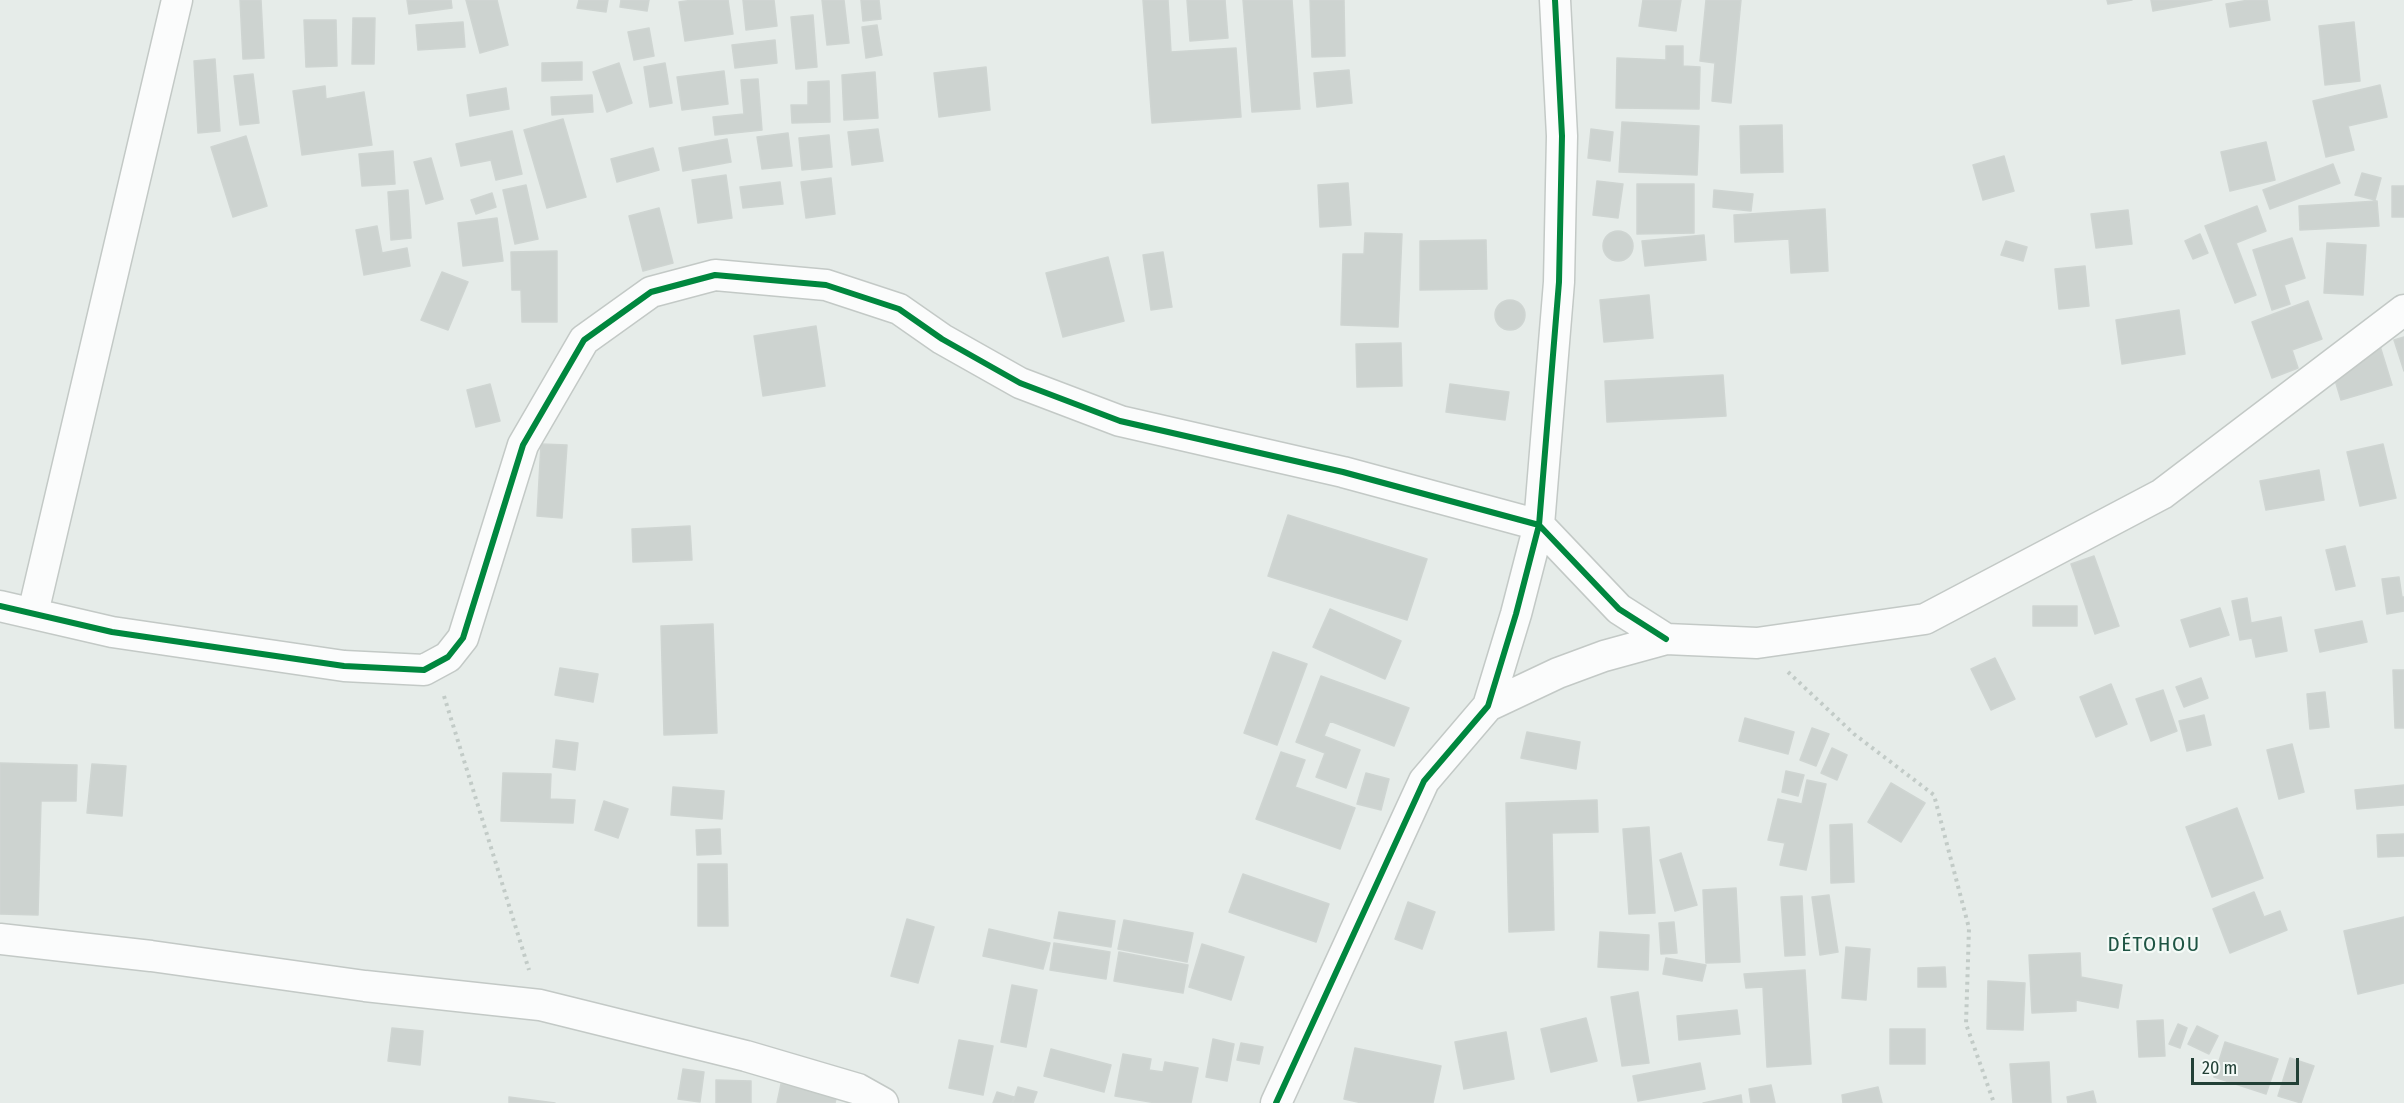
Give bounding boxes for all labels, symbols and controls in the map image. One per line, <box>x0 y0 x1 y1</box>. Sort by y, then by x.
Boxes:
district label: DÉTOHOU <box>2108 932 2200 958</box>
scale bar <box>2194 1046 2302 1084</box>
text: 20 m <box>2202 1057 2237 1079</box>

